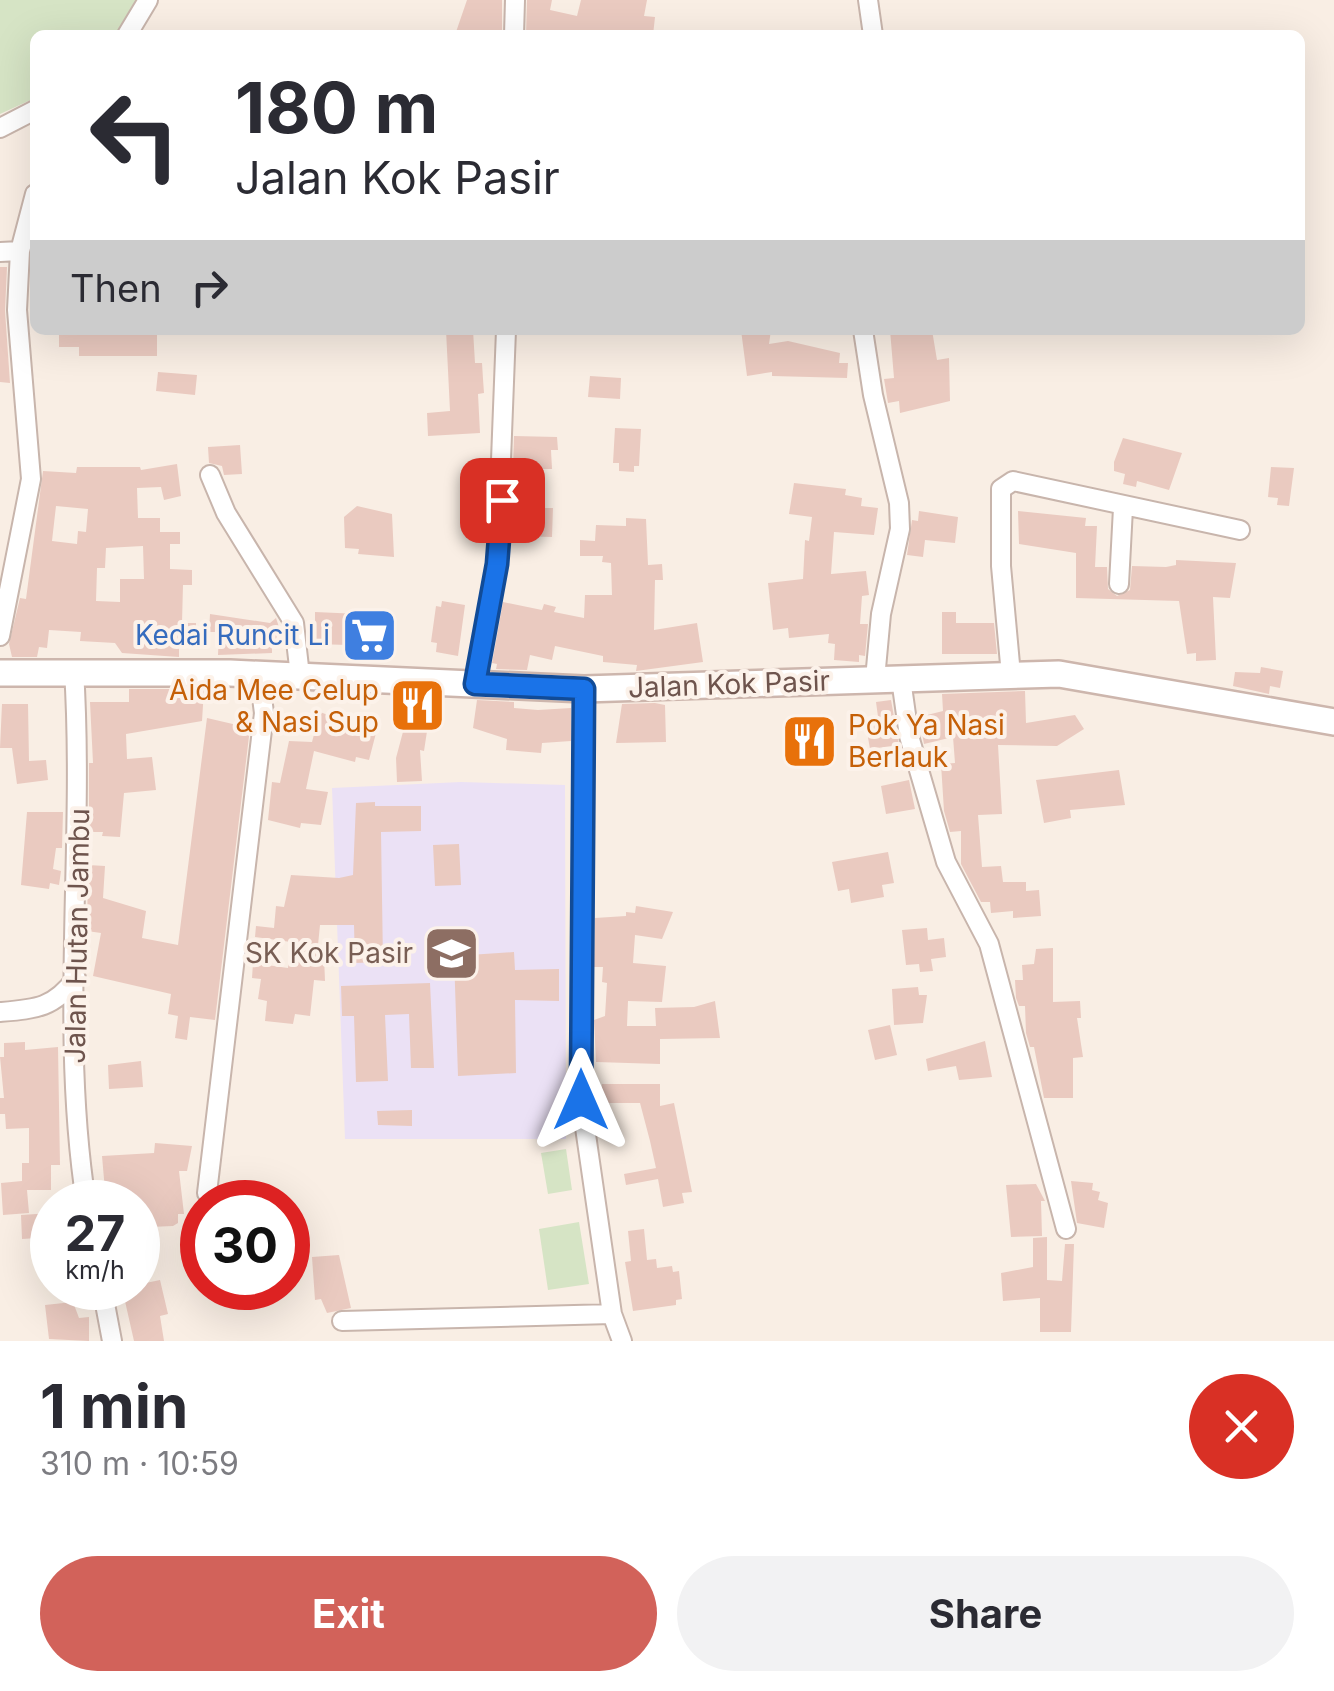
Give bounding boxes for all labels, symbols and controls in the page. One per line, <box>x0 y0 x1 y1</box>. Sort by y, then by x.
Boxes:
text: 180 m <box>235 65 438 150</box>
icon: left <box>70 70 200 200</box>
text: Jalan Kok Pasir <box>235 150 560 205</box>
icon: right <box>182 260 237 315</box>
text: Then <box>70 265 162 311</box>
pin <box>460 458 545 543</box>
icon: arrive <box>475 473 530 528</box>
supermarket icon: Kedai Runcit Li <box>339 605 399 665</box>
place label: Kedai Runcit Li <box>135 618 330 652</box>
street label: Jalan Kok Pasir <box>627 663 831 705</box>
place label: Aida Mee Celup & Nasi Sup <box>169 673 379 739</box>
restaurant icon: Aida Mee Celup & Nasi Sup <box>388 676 448 736</box>
place label: Pok Ya Nasi Berlauk <box>848 708 1005 774</box>
restaurant icon: Pok Ya Nasi Berlauk <box>779 711 839 771</box>
street label: Jalan Hutan Jambu <box>58 808 96 1064</box>
school or university icon: SK Kok Pasir <box>422 923 482 983</box>
place label: SK Kok Pasir <box>245 936 413 970</box>
position arrow <box>529 1048 633 1152</box>
speed limit sign: 30 <box>180 1180 310 1310</box>
text: 27 <box>65 1203 125 1263</box>
text: km/h <box>65 1255 125 1285</box>
text: 1 min <box>40 1370 188 1442</box>
button: close <box>1189 1374 1294 1479</box>
text: 310 m · 10:59 <box>40 1444 239 1483</box>
button: Exit <box>40 1556 657 1671</box>
button: Share <box>677 1556 1294 1671</box>

